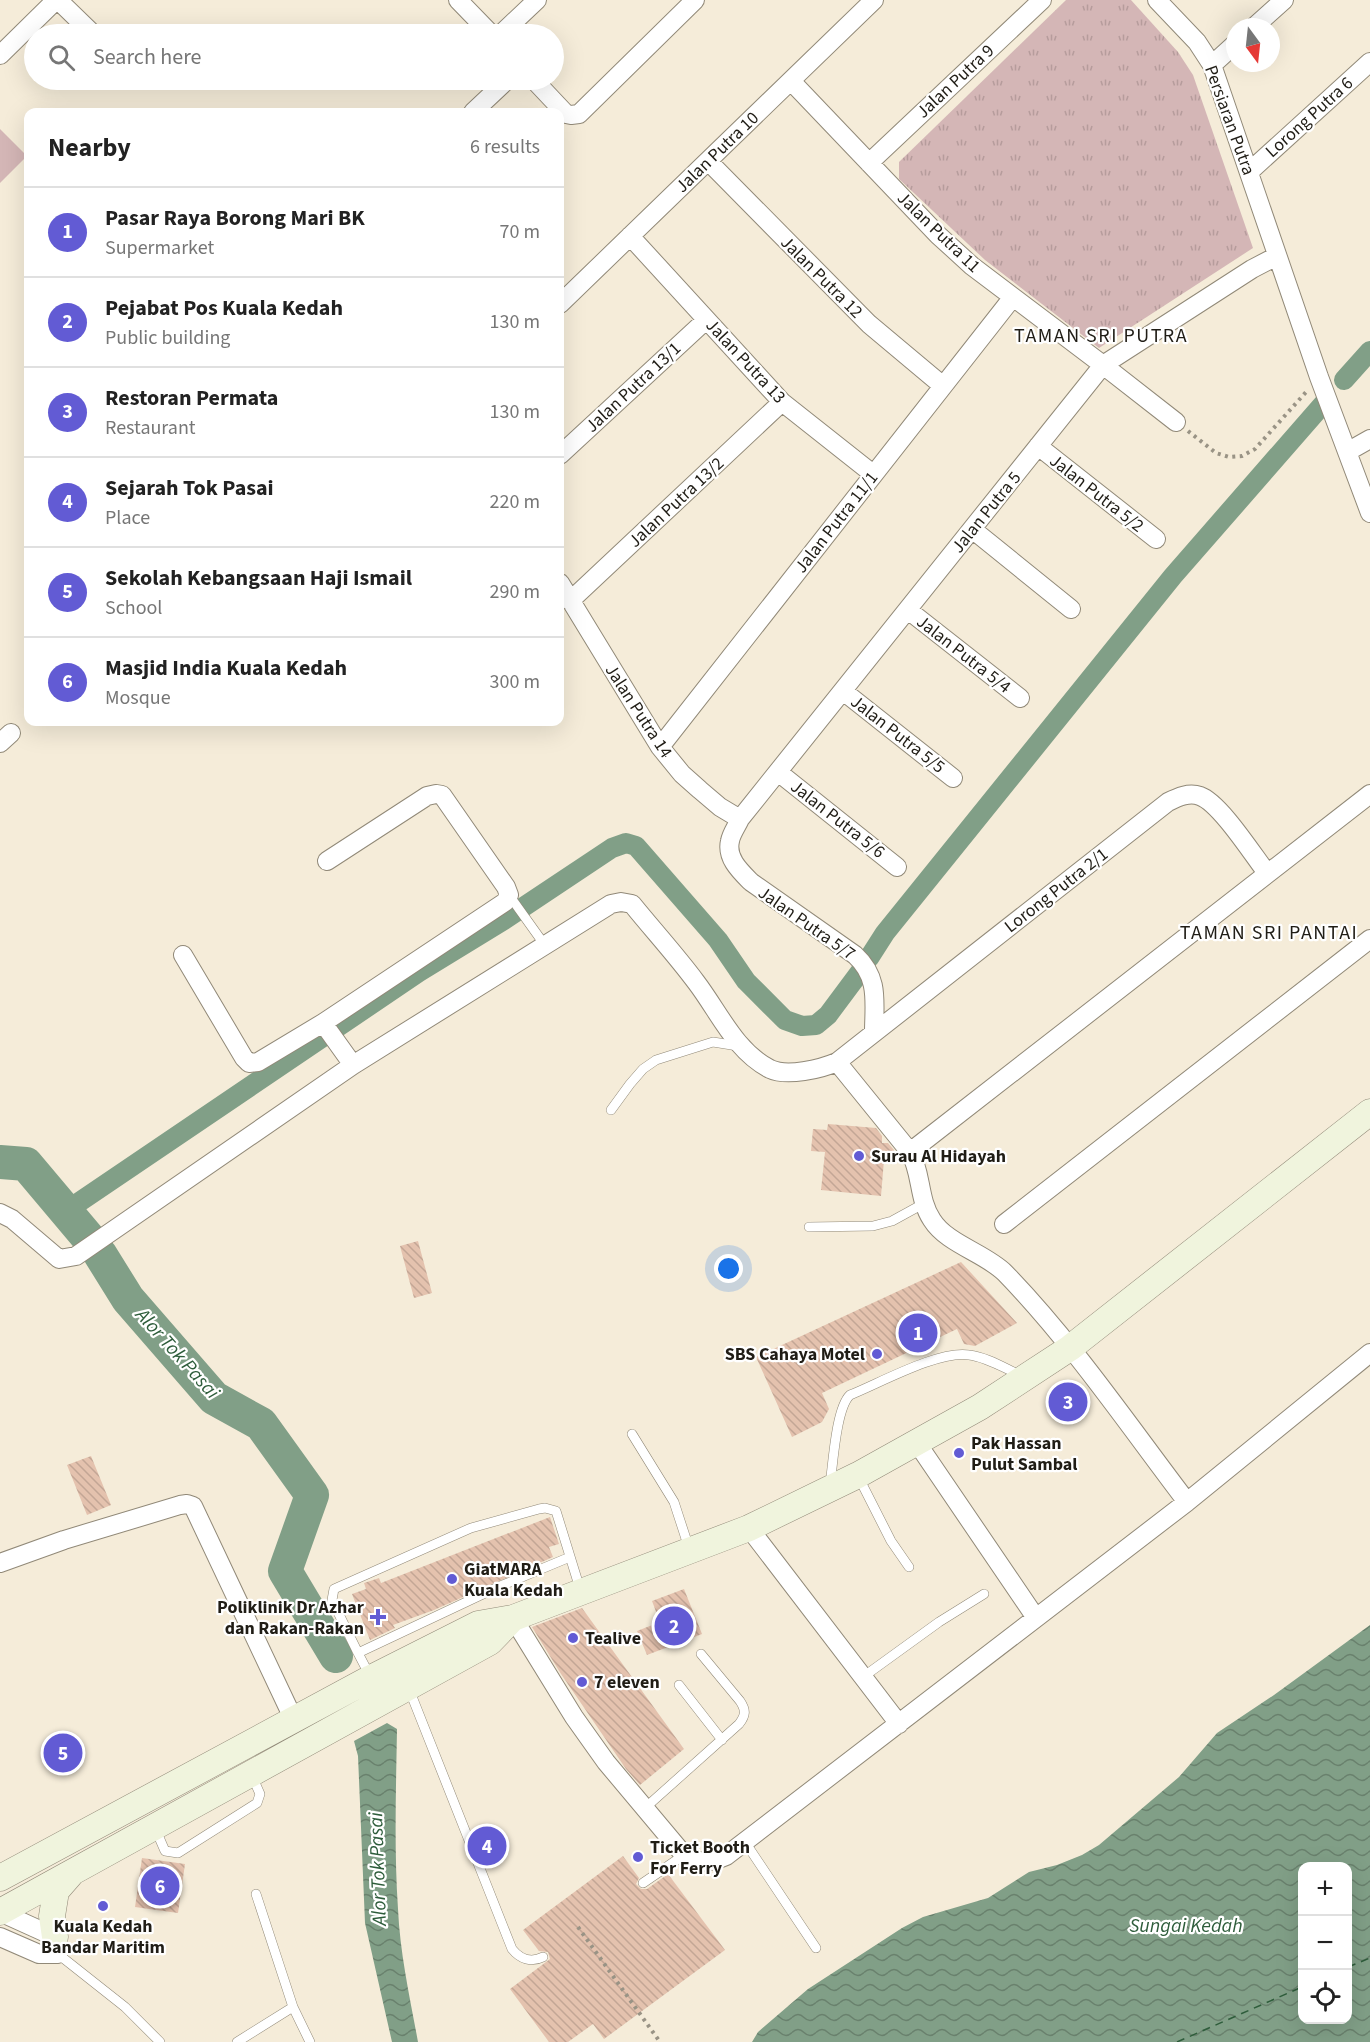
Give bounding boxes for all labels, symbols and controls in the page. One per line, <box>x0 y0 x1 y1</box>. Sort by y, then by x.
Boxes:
north arrow <box>1226 18 1280 72</box>
search box <box>24 24 564 90</box>
street label: Jalan Putra 9 <box>911 39 1000 124</box>
icon: search <box>45 41 78 74</box>
text: Search here <box>93 41 201 73</box>
street label: Persiaran Putra <box>1198 62 1261 179</box>
street label: Lorong Putra 6 <box>1260 71 1359 164</box>
street label: Jalan Putra 10 <box>670 106 765 199</box>
text: Nearby <box>48 129 131 166</box>
text: 6 results <box>470 133 540 161</box>
street label: Jalan Putra 11 <box>891 186 986 279</box>
text: Pasar Raya Borong Mari BK <box>105 202 365 234</box>
text: 1 <box>62 218 73 246</box>
text: 70 m <box>500 218 540 246</box>
street label: Jalan Putra 12 <box>775 231 868 324</box>
text: Supermarket <box>105 234 214 262</box>
text: Pejabat Pos Kuala Kedah <box>105 292 343 324</box>
text: 2 <box>62 308 73 336</box>
text: 130 m <box>490 308 540 336</box>
street label: Jalan Putra 13 <box>700 314 791 409</box>
district label: TAMAN SRI PUTRA <box>1014 322 1188 350</box>
text: Public building <box>105 324 230 352</box>
street label: Jalan Putra 13/1 <box>580 336 687 438</box>
text: Restoran Permata <box>105 382 278 414</box>
text: 3 <box>62 398 73 426</box>
text: 130 m <box>490 398 540 426</box>
text: Restaurant <box>105 414 196 442</box>
street label: Jalan Putra 5/2 <box>1044 449 1149 538</box>
street label: Jalan Putra 13/2 <box>623 451 730 553</box>
street label: Jalan Putra 11/1 <box>789 466 884 578</box>
street label: Jalan Putra 5 <box>946 466 1027 558</box>
text: Sejarah Tok Pasai <box>105 472 274 504</box>
text: 4 <box>62 488 73 516</box>
text: 220 m <box>490 488 540 516</box>
text: Place <box>105 504 150 532</box>
text: Sekolah Kebangsaan Haji Ismail <box>105 562 412 594</box>
text: 5 <box>62 578 73 606</box>
text: 290 m <box>490 578 540 606</box>
text: School <box>105 594 162 622</box>
street label: Jalan Putra 5/4 <box>911 610 1016 699</box>
text: Masjid India Kuala Kedah <box>105 652 347 684</box>
street label: Jalan Putra 14 <box>599 659 678 763</box>
text: 6 <box>62 668 73 696</box>
text: 300 m <box>490 668 540 696</box>
text: Mosque <box>105 684 171 712</box>
street label: Jalan Putra 5/5 <box>845 690 950 779</box>
street label: Jalan Putra 5/6 <box>785 775 890 864</box>
street label: Lorong Putra 2/1 <box>999 842 1113 939</box>
street label: Jalan Putra 5/7 <box>753 881 860 966</box>
district label: TAMAN SRI PANTAI <box>1180 919 1358 947</box>
place label: Surau Al Hidayah <box>871 1144 1006 1169</box>
marker: Surau Al Hidayah <box>852 1149 866 1163</box>
your location <box>714 1254 743 1283</box>
water label: Alor Tok Pasai <box>127 1301 226 1405</box>
pin: 1 <box>898 1310 938 1356</box>
place label: SBS Cahaya Motel <box>725 1342 865 1367</box>
marker: SBS Cahaya Motel <box>870 1347 884 1361</box>
pin: 3 <box>1048 1380 1088 1424</box>
place label: Pak Hassan Pulut Sambal <box>971 1431 1078 1477</box>
marker: Pak Hassan Pulut Sambal <box>952 1446 966 1460</box>
place label: GiatMARA Kuala Kedah <box>464 1557 563 1603</box>
marker: GiatMARA Kuala Kedah <box>445 1572 459 1586</box>
place label: Poliklinik Dr Azhar dan Rakan-Rakan <box>217 1595 365 1641</box>
pin: 2 <box>654 1604 694 1648</box>
marker: Poliklinik Dr Azhar dan Rakan-Rakan <box>369 1608 387 1626</box>
place label: Tealive <box>585 1626 641 1651</box>
marker: Tealive <box>566 1631 580 1645</box>
place label: 7 eleven <box>594 1670 660 1695</box>
marker: 7 eleven <box>575 1675 589 1689</box>
pin: 5 <box>44 1730 82 1776</box>
water label: Alor Tok Pasai <box>362 1811 394 1928</box>
pin: 4 <box>468 1824 506 1868</box>
place label: Ticket Booth For Ferry <box>650 1835 750 1881</box>
marker: Ticket Booth For Ferry <box>631 1850 645 1864</box>
map controls <box>1298 1862 1352 2024</box>
button: + <box>1298 1862 1352 1916</box>
pin: 6 <box>140 1864 180 1908</box>
marker: Kuala Kedah Bandar Maritim <box>96 1899 110 1913</box>
water label: Sungai Kedah <box>1129 1912 1243 1940</box>
place label: Kuala Kedah Bandar Maritim <box>41 1914 165 1960</box>
button: − <box>1298 1916 1352 1970</box>
button: locate <box>1298 1970 1352 2024</box>

